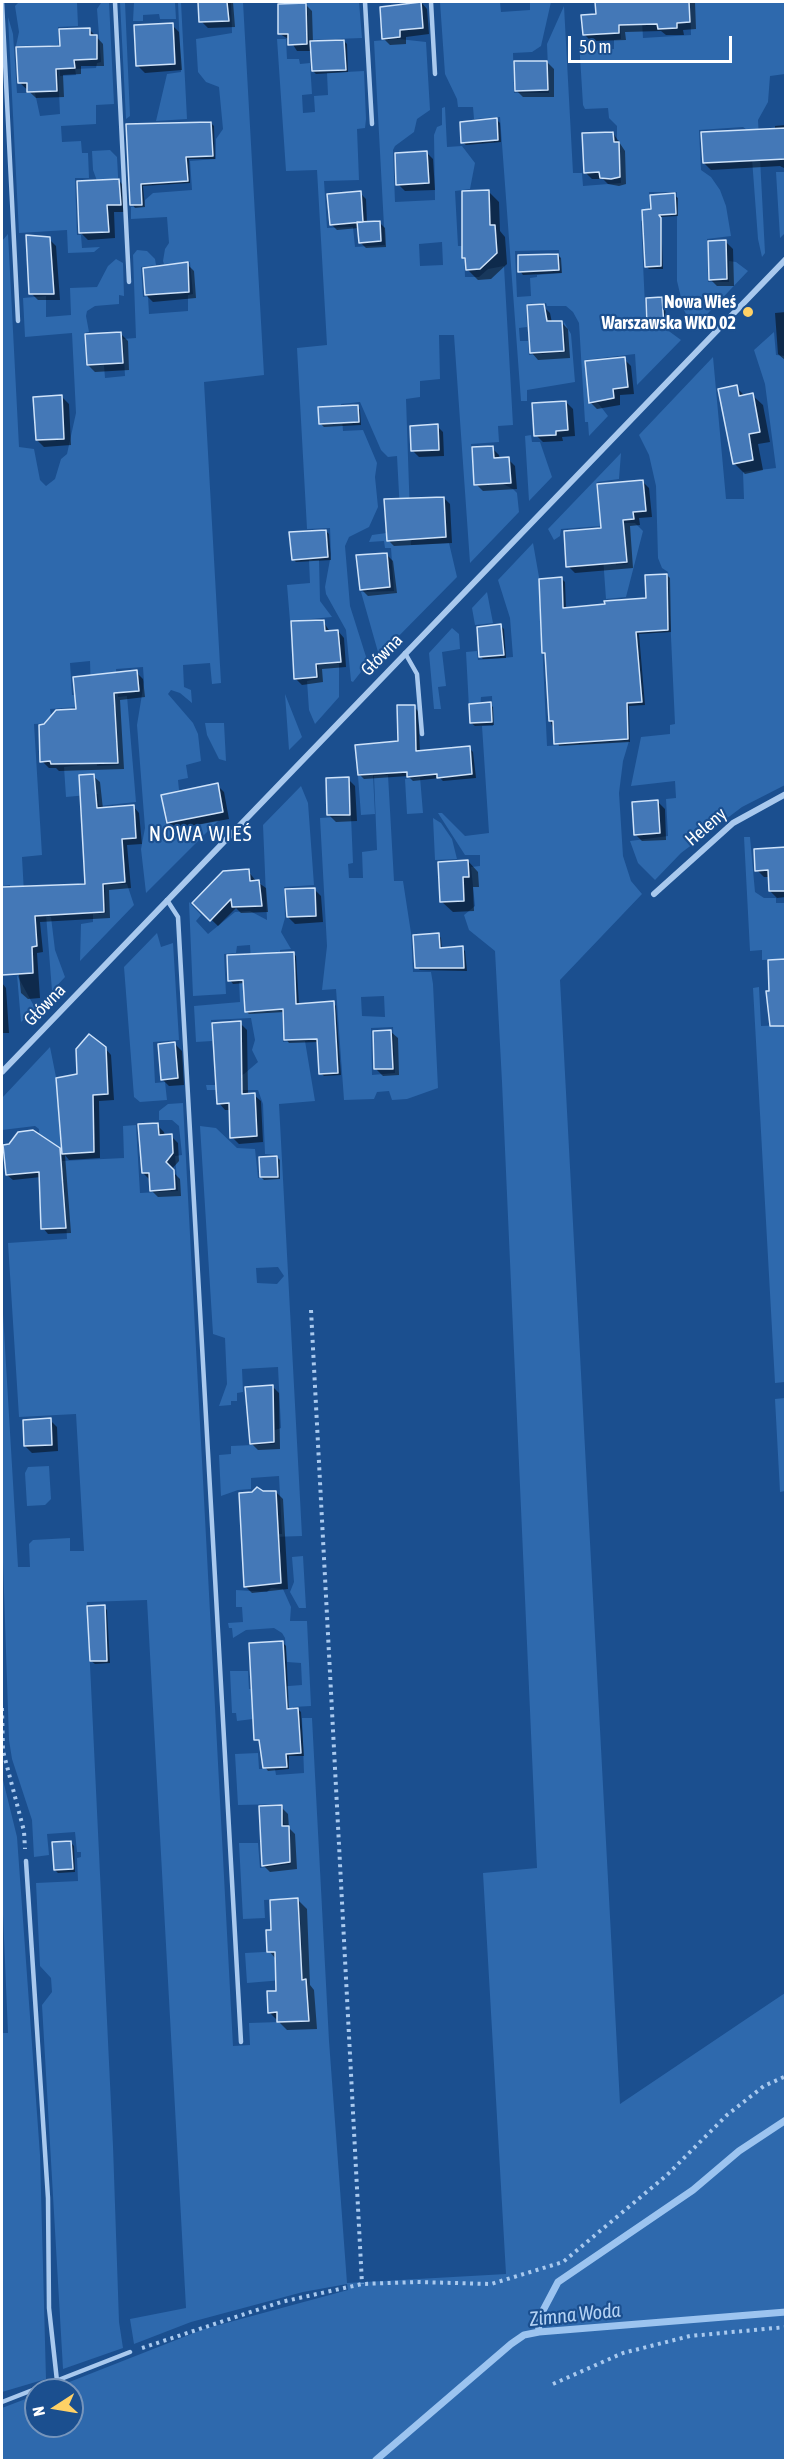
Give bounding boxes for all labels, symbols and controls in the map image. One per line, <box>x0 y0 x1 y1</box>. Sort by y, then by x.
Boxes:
scale bar <box>571 24 734 62</box>
text: 50 m <box>579 36 611 57</box>
place label: Nowa Wieś Warszawska WKD 02 <box>601 291 736 334</box>
marker: Nowa Wieś Warszawska WKD 02 <box>741 305 755 319</box>
street label: Główna <box>357 629 407 681</box>
street label: Heleny <box>681 803 731 851</box>
district label: NOWA WIEŚ <box>149 821 253 847</box>
street label: Główna <box>20 979 70 1031</box>
water label: Zimna Woda <box>528 2298 622 2332</box>
north arrow <box>24 2378 84 2438</box>
text: N <box>29 2405 48 2418</box>

